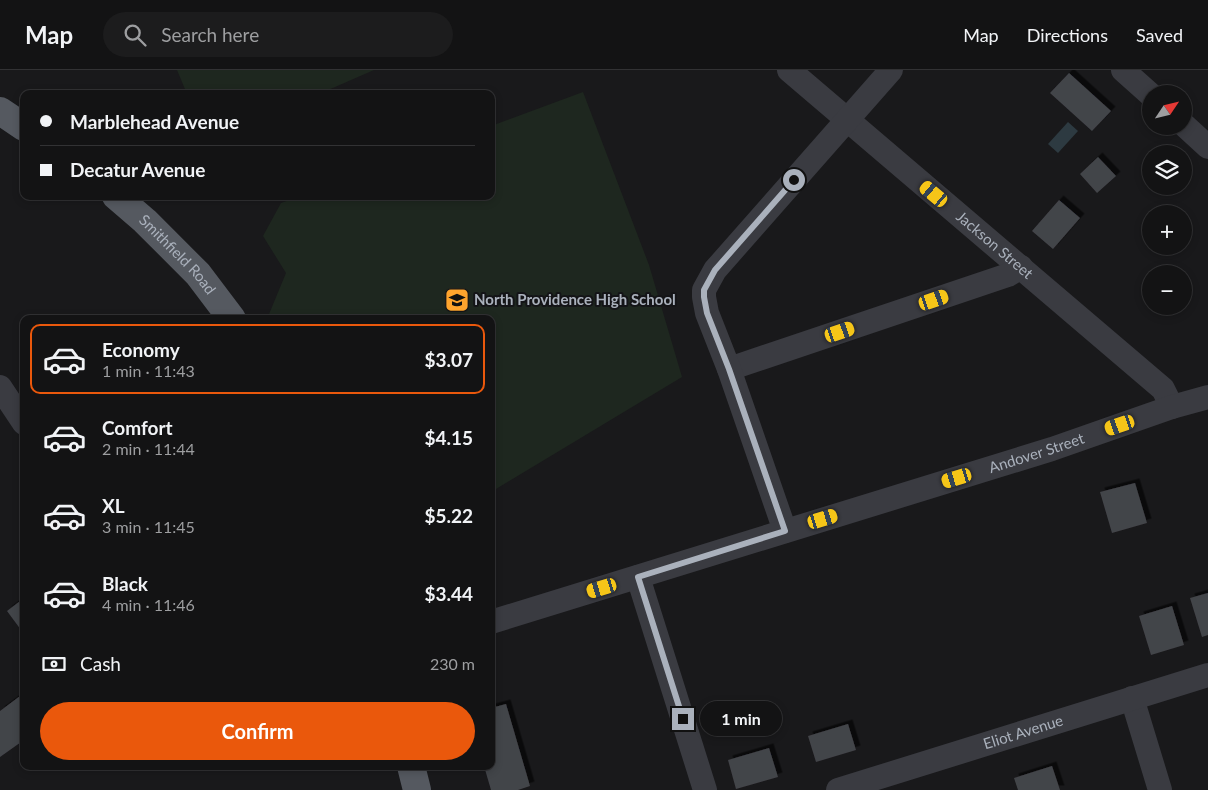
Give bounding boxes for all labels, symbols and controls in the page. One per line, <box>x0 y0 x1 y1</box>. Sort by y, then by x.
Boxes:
search box <box>103 12 453 57</box>
text: Map <box>25 20 73 49</box>
icon: search <box>121 21 149 49</box>
text: Search here <box>161 23 259 46</box>
text: Map <box>963 24 999 46</box>
text: Directions <box>1027 24 1108 46</box>
text: Saved <box>1136 24 1183 46</box>
north arrow <box>1142 85 1192 135</box>
map controls <box>1142 85 1192 315</box>
text: Marblehead Avenue <box>70 110 239 133</box>
button: layers <box>1142 145 1192 195</box>
text: Decatur Avenue <box>70 158 205 181</box>
route start <box>783 169 805 191</box>
car <box>917 179 950 209</box>
button: + <box>1142 205 1192 255</box>
street label: Jackson Street <box>953 207 1038 283</box>
street label: Smithfield Road <box>136 210 220 297</box>
button: − <box>1142 265 1192 315</box>
school or university icon: North Providence High School <box>444 287 470 313</box>
car <box>917 288 950 312</box>
place label: North Providence High School <box>474 290 676 308</box>
car <box>823 320 856 344</box>
icon: car <box>42 337 87 382</box>
text: Economy <box>102 338 180 361</box>
text: $3.07 <box>424 348 473 371</box>
text: 1 min · 11:43 <box>102 361 195 380</box>
car <box>1103 413 1136 437</box>
icon: car <box>42 415 87 460</box>
text: Comfort <box>102 416 173 439</box>
text: $4.15 <box>424 426 473 449</box>
street label: Andover Street <box>986 428 1087 476</box>
text: 2 min · 11:44 <box>102 439 195 458</box>
car <box>940 466 973 490</box>
icon: car <box>42 493 87 538</box>
text: XL <box>102 494 125 517</box>
text: $5.22 <box>424 504 473 527</box>
car <box>806 507 839 531</box>
text: 3 min · 11:45 <box>102 517 195 536</box>
icon: car <box>42 571 87 616</box>
text: Black <box>102 572 148 595</box>
car <box>585 576 618 600</box>
text: $3.44 <box>424 582 473 605</box>
text: 4 min · 11:46 <box>102 595 195 614</box>
icon: cash <box>40 650 68 678</box>
text: Cash <box>80 652 121 675</box>
text: 230 m <box>430 654 475 673</box>
button: Confirm <box>40 702 475 760</box>
callout: 1 min <box>700 702 783 736</box>
route end <box>672 708 694 730</box>
text: 1 min <box>721 709 761 728</box>
street label: Eliot Avenue <box>981 711 1065 752</box>

